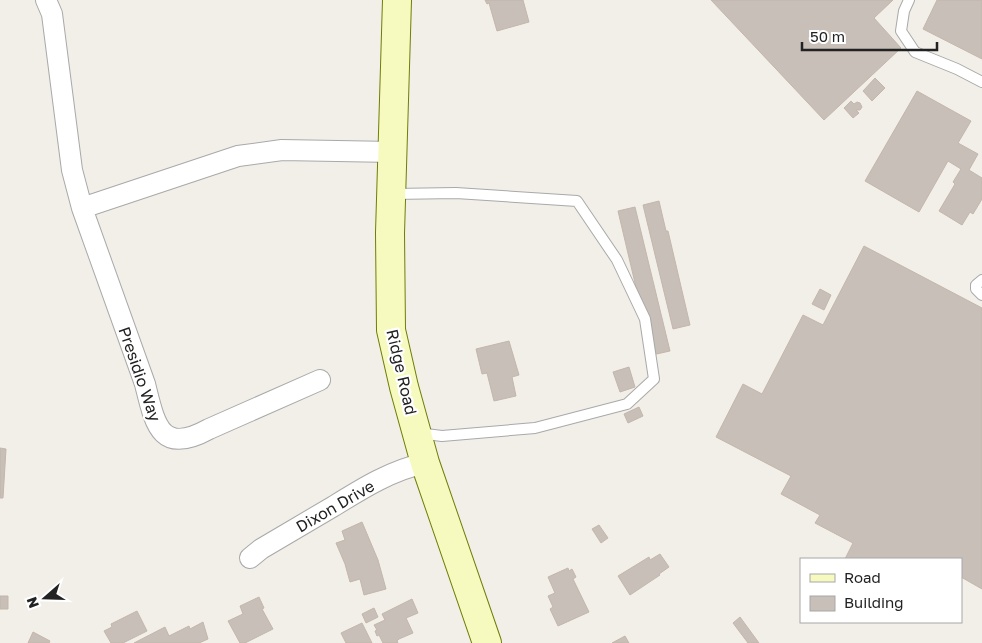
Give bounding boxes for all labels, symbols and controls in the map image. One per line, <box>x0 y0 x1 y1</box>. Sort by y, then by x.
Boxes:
scale bar <box>802 20 937 52</box>
text: 50 m <box>810 27 845 45</box>
street label: Presidio Way <box>114 324 166 424</box>
street label: Ridge Road <box>382 327 422 417</box>
street label: Dixon Drive <box>292 476 378 536</box>
legend <box>800 558 962 623</box>
text: Road <box>844 568 881 586</box>
north arrow <box>20 573 70 623</box>
text: Building <box>844 593 904 611</box>
text: N <box>23 595 42 611</box>

